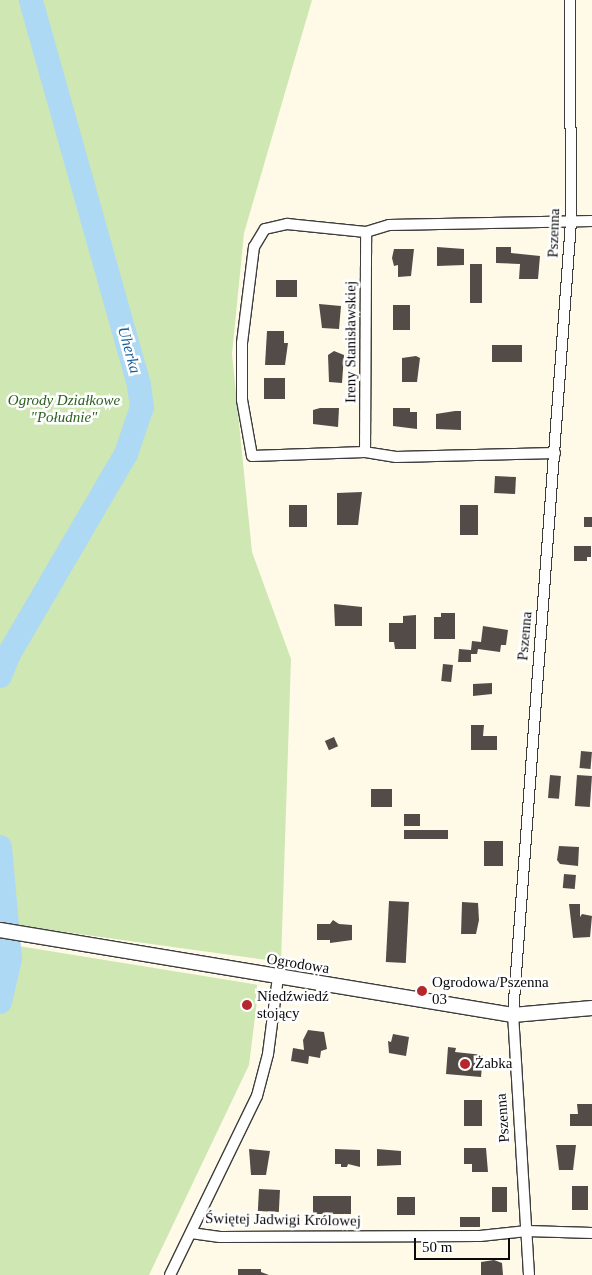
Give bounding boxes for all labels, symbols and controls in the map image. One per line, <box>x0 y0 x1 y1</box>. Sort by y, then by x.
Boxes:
street label: Pszenna <box>544 208 564 258</box>
street label: Ireny Stanisławskiej <box>342 281 360 403</box>
water label: Uherka <box>113 324 145 376</box>
park label: Ogrody Działkowe "Południe" <box>8 391 120 426</box>
street label: Pszenna <box>514 611 536 661</box>
street label: Ogrodowa <box>265 950 331 978</box>
place label: Ogrodowa/Pszenna 03 <box>432 973 549 1008</box>
marker: Ogrodowa/Pszenna 03 <box>416 985 428 997</box>
place label: Niedźwiedź stojący <box>257 987 329 1022</box>
marker: Niedźwiedź stojący <box>241 999 253 1011</box>
place label: Żabka <box>475 1055 512 1073</box>
marker: Żabka <box>459 1058 471 1070</box>
street label: Pszenna <box>492 1093 514 1143</box>
street label: Świętej Jadwigi Królowej <box>205 1210 361 1230</box>
scale bar <box>417 1228 513 1260</box>
text: 50 m <box>422 1239 452 1255</box>

